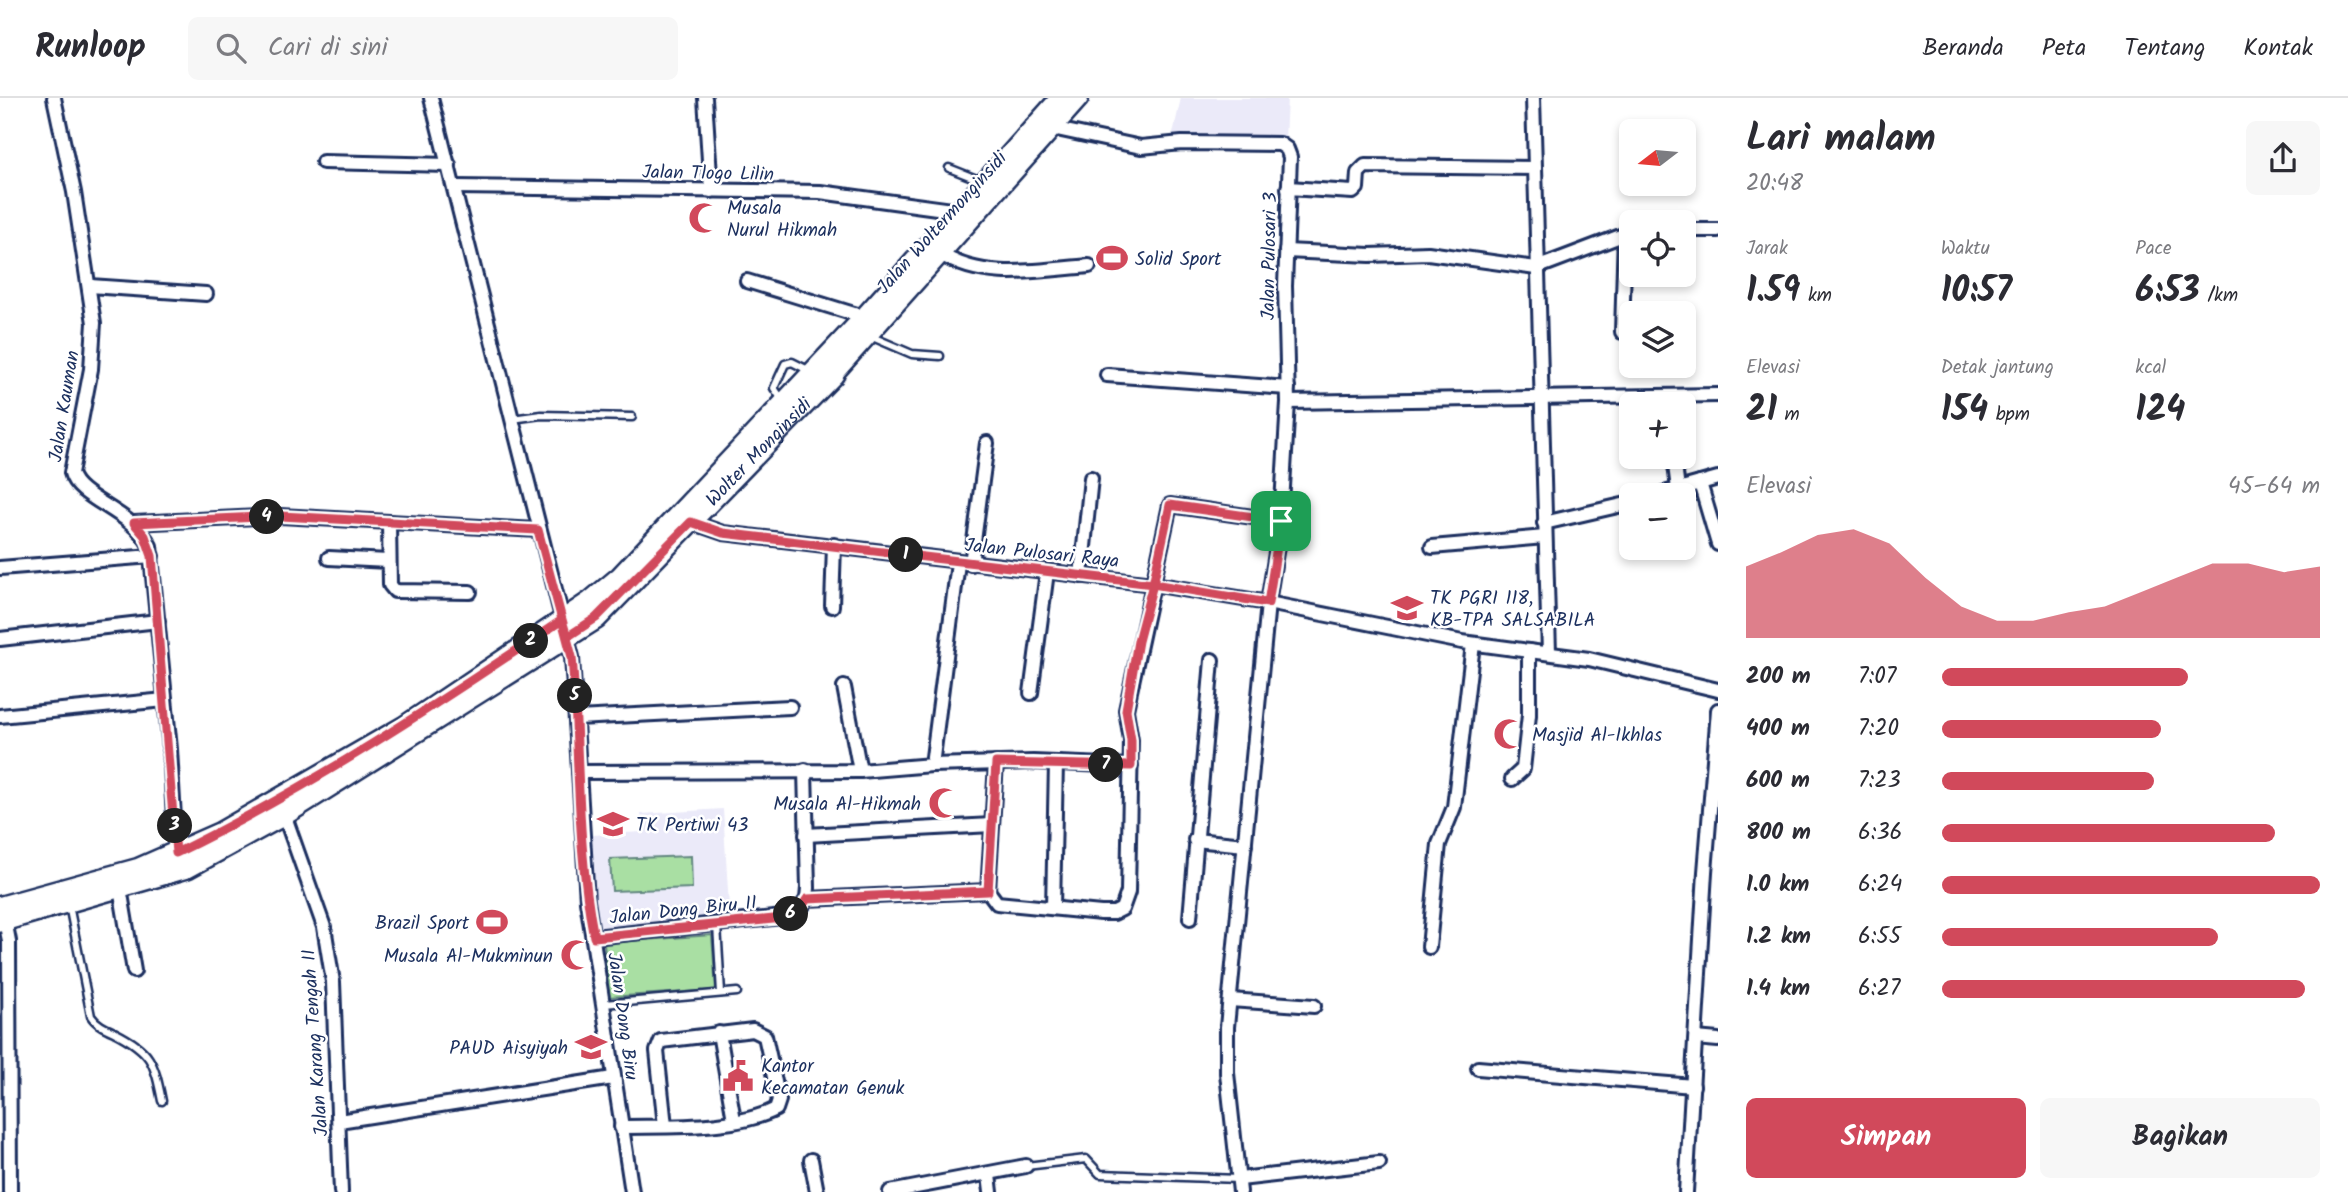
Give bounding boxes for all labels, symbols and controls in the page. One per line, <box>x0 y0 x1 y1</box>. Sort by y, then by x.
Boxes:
search box <box>188 17 678 80</box>
text: Runloop <box>35 22 146 75</box>
text: Cari di sini <box>268 27 388 69</box>
icon: search <box>212 29 250 67</box>
text: Beranda <box>1922 29 2004 68</box>
text: Peta <box>2042 29 2086 68</box>
text: Tentang <box>2124 29 2205 68</box>
text: Kontak <box>2243 29 2313 68</box>
text: Lari malam <box>1746 110 1936 170</box>
north arrow <box>1619 119 1696 196</box>
map controls <box>1619 119 1696 560</box>
button: share <box>2246 121 2320 195</box>
street label: Jalan Woltermonginsidi <box>870 144 1016 302</box>
street label: Jalan Tlogo Lilin <box>642 158 774 190</box>
text: 20:48 <box>1746 166 1803 202</box>
street label: Jalan Pulosari 3 <box>1254 192 1286 320</box>
place label: Musala Nurul Hikmah <box>727 194 837 246</box>
mosque icon: Musala Nurul Hikmah <box>687 201 721 235</box>
button: locate <box>1619 210 1696 287</box>
text: Jarak <box>1746 234 1788 264</box>
text: Waktu <box>1941 234 1990 264</box>
text: Pace <box>2135 234 2172 264</box>
sports icon: Solid Sport <box>1095 241 1129 275</box>
place label: Solid Sport <box>1135 245 1222 275</box>
text: 1.59 <box>1746 264 1800 320</box>
text: 10:57 <box>1941 264 2012 320</box>
text: 6:53 <box>2135 264 2200 320</box>
text: km <box>1800 281 1832 311</box>
text: /km <box>2200 281 2238 311</box>
button: layers <box>1619 301 1696 378</box>
street label: Jalan Kauman <box>41 348 89 464</box>
text: Elevasi <box>1746 353 1800 383</box>
text: Detak jantung <box>1941 353 2054 383</box>
text: kcal <box>2135 353 2166 383</box>
text: 21 <box>1746 383 1777 439</box>
text: 154 <box>1941 383 1988 439</box>
text: 124 <box>2135 383 2185 439</box>
street label: Wolter Monginsidi <box>699 390 821 514</box>
button: + <box>1619 392 1696 469</box>
text: m <box>1777 400 1800 430</box>
text: bpm <box>1988 400 2030 430</box>
text: Elevasi <box>1746 469 1811 505</box>
text: 45–64 m <box>2228 469 2320 505</box>
button: − <box>1619 483 1696 560</box>
pin <box>1251 491 1311 551</box>
pin: 4 <box>250 500 284 534</box>
text: 4 <box>261 501 272 531</box>
icon: arrive <box>1262 502 1300 540</box>
street label: Jalan Pulosari Raya <box>963 531 1120 577</box>
pin: 1 <box>888 538 923 573</box>
text: 1 <box>903 539 908 569</box>
place label: TK PGRI 118, KB-TPA SALSABILA <box>1430 584 1595 636</box>
school or university icon: TK PGRI 118, KB-TPA SALSABILA <box>1390 591 1424 625</box>
pin: 2 <box>514 624 548 658</box>
text: 2 <box>525 625 536 655</box>
text: 200 m <box>1746 659 1811 695</box>
text: 7:07 <box>1858 659 1896 695</box>
pin: 5 <box>558 678 592 714</box>
text: 5 <box>570 680 579 710</box>
text: 400 m <box>1746 711 1810 747</box>
text: 7:20 <box>1858 711 1899 747</box>
mosque icon: Masjid Al-Ikhlas <box>1492 717 1526 751</box>
place label: Masjid Al-Ikhlas <box>1532 721 1662 751</box>
pin: 7 <box>1088 748 1124 782</box>
text: 7 <box>1101 749 1110 779</box>
text: 600 m <box>1746 763 1810 799</box>
text: 7:23 <box>1858 763 1901 799</box>
mosque icon: Musala Al-Hikmah <box>927 786 961 820</box>
place label: Musala Al-Hikmah <box>773 790 921 820</box>
school or university icon: TK Pertiwi 43 <box>596 807 630 841</box>
pin: 3 <box>158 808 192 844</box>
text: 3 <box>169 810 180 840</box>
place label: TK Pertiwi 43 <box>636 811 748 841</box>
text: 800 m <box>1746 815 1811 851</box>
text: 6:36 <box>1858 815 1902 851</box>
text: 1.0 km <box>1746 867 1809 903</box>
text: 6:24 <box>1858 867 1902 903</box>
street label: Jalan Dong Biru II <box>608 888 759 934</box>
pin: 6 <box>774 896 808 932</box>
text: 6 <box>785 898 796 928</box>
sports icon: Brazil Sport <box>475 905 509 939</box>
place label: Brazil Sport <box>375 909 470 939</box>
text: 1.2 km <box>1746 919 1811 955</box>
text: 6:55 <box>1858 919 1901 955</box>
mosque icon: Musala Al-Mukminun <box>559 938 593 972</box>
place label: Musala Al-Mukminun <box>384 942 553 972</box>
street label: Jalan Karang Tengah II <box>294 948 338 1137</box>
street label: Jalan Dong Biru <box>598 950 646 1082</box>
text: 1.4 km <box>1746 971 1810 1007</box>
text: 6:27 <box>1858 971 1900 1007</box>
school or university icon: PAUD Aisyiyah <box>574 1030 608 1064</box>
place label: PAUD Aisyiyah <box>449 1034 568 1064</box>
place label: Kantor Kecamatan Genuk <box>761 1052 905 1104</box>
public building icon: Kantor Kecamatan Genuk <box>721 1059 755 1093</box>
button: Simpan <box>1746 1098 2026 1178</box>
button: Bagikan <box>2040 1098 2320 1178</box>

